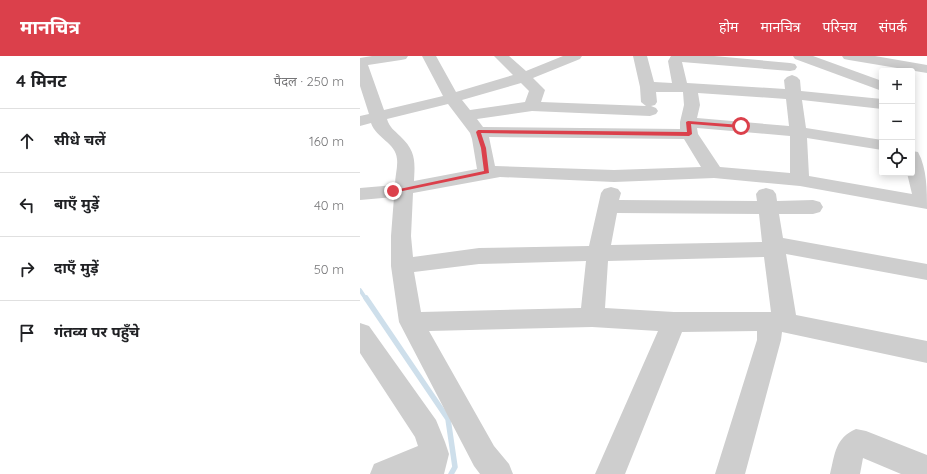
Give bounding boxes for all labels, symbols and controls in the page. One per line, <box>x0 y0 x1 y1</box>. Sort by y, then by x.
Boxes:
text: मानचित्र <box>20 15 80 39</box>
text: होम <box>719 18 738 36</box>
text: मानचित्र <box>760 18 801 36</box>
text: परिचय <box>823 18 857 36</box>
text: संपर्क <box>879 18 907 36</box>
map controls <box>879 68 915 176</box>
button: + <box>879 68 915 104</box>
text: 4 मिनट <box>16 70 66 91</box>
text: पैदल · 250 m <box>274 73 344 89</box>
button: − <box>879 104 915 140</box>
route start <box>732 117 750 135</box>
icon: ahead <box>16 130 38 152</box>
text: सीधे चलें <box>54 130 105 149</box>
text: 160 m <box>309 133 344 149</box>
button: locate <box>879 140 915 176</box>
route end <box>384 182 402 200</box>
icon: left <box>16 194 38 216</box>
text: बाएँ मुड़ें <box>54 194 99 213</box>
text: 40 m <box>314 197 344 213</box>
icon: right <box>16 258 38 280</box>
text: दाएँ मुड़ें <box>54 258 98 277</box>
text: 50 m <box>314 261 344 277</box>
icon: arrive <box>16 322 38 344</box>
text: गंतव्य पर पहुँचे <box>54 322 140 341</box>

